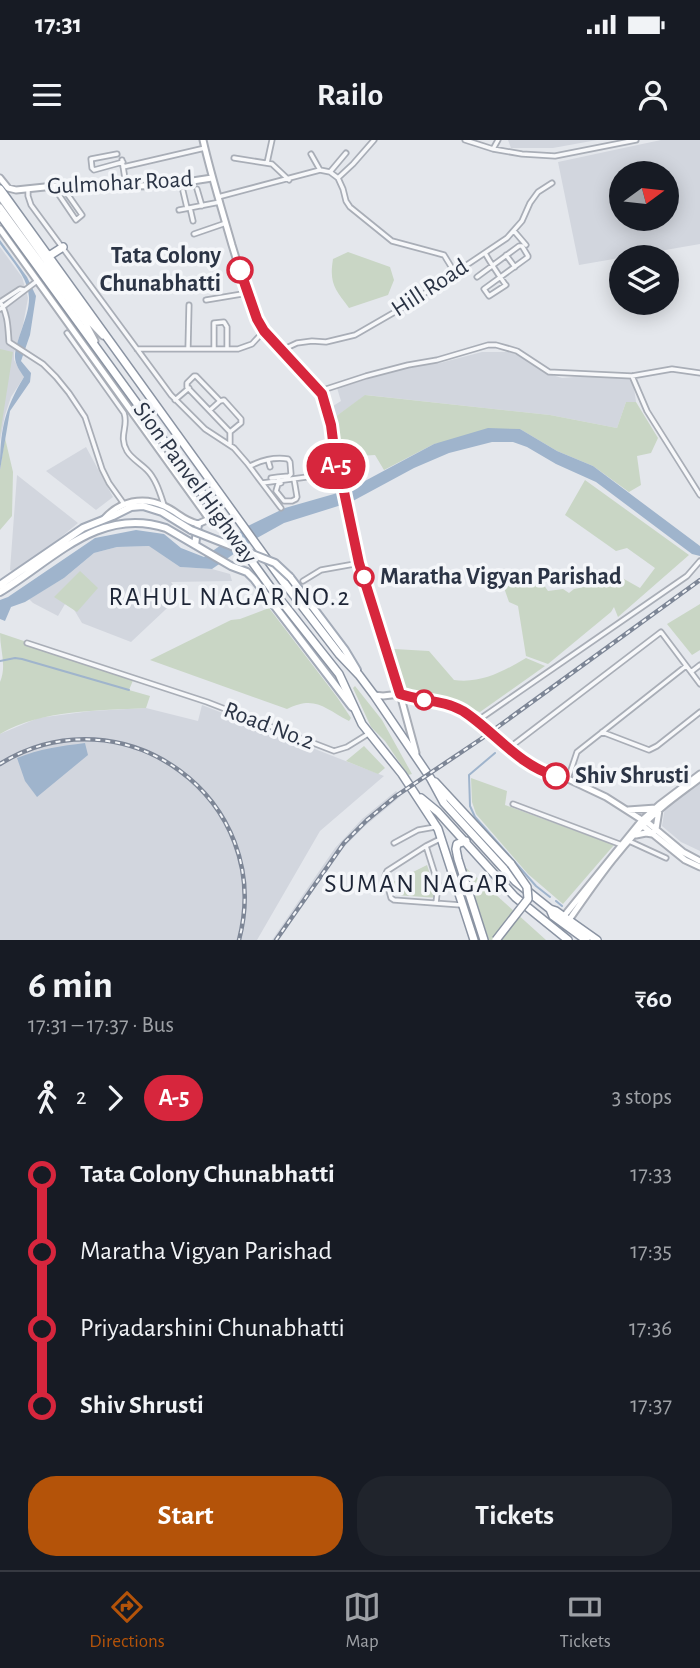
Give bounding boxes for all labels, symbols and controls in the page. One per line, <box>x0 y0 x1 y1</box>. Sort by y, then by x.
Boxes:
text: 17:31 <box>35 11 82 37</box>
icon: menu <box>28 76 66 114</box>
icon: person <box>634 76 672 114</box>
text: Railo <box>317 79 383 111</box>
north arrow <box>609 161 679 231</box>
map controls <box>609 161 679 315</box>
street label: Gulmohar Road <box>47 167 193 199</box>
place label: Tata Colony Chunabhatti <box>100 244 221 296</box>
button: layers <box>609 245 679 315</box>
street label: Hill Road <box>387 255 473 321</box>
marker: Tata Colony Chunabhatti <box>227 257 253 283</box>
street label: Sion Panvel Highway <box>129 398 261 568</box>
line badge: A-5 <box>296 443 376 489</box>
text: A-5 <box>321 454 351 478</box>
place label: Maratha Vigyan Parishad <box>380 565 622 589</box>
marker: Maratha Vigyan Parishad <box>354 567 374 587</box>
district label: RAHUL NAGAR NO.2 <box>109 584 351 610</box>
unlabelled marker <box>414 690 434 710</box>
street label: Road No.2 <box>221 698 318 754</box>
marker: Shiv Shrusti <box>543 763 569 789</box>
place label: Shiv Shrusti <box>575 764 689 788</box>
district label: SUMAN NAGAR <box>324 871 510 897</box>
text: 6 min <box>28 967 113 1005</box>
text: ₹60 <box>635 986 672 1012</box>
text: 17:31 – 17:37 · Bus <box>28 1014 174 1037</box>
icon: walk <box>28 1079 66 1117</box>
icon: forward <box>96 1079 134 1117</box>
text: 2 <box>76 1086 86 1109</box>
text: A-5 <box>158 1086 189 1110</box>
text: 3 stops <box>612 1086 672 1109</box>
text: Tata Colony Chunabhatti <box>80 1161 335 1187</box>
text: 17:33 <box>630 1163 672 1186</box>
text: Maratha Vigyan Parishad <box>80 1238 332 1264</box>
text: 17:35 <box>630 1240 672 1263</box>
text: Priyadarshini Chunabhatti <box>80 1315 345 1341</box>
text: 17:36 <box>629 1317 672 1340</box>
text: Shiv Shrusti <box>80 1392 204 1418</box>
text: 17:37 <box>630 1394 672 1417</box>
button: Start <box>28 1476 343 1556</box>
button: Tickets <box>357 1476 672 1556</box>
tab: Directions <box>89 1588 165 1653</box>
tab: Map <box>343 1588 381 1653</box>
tab: Tickets <box>559 1588 611 1653</box>

